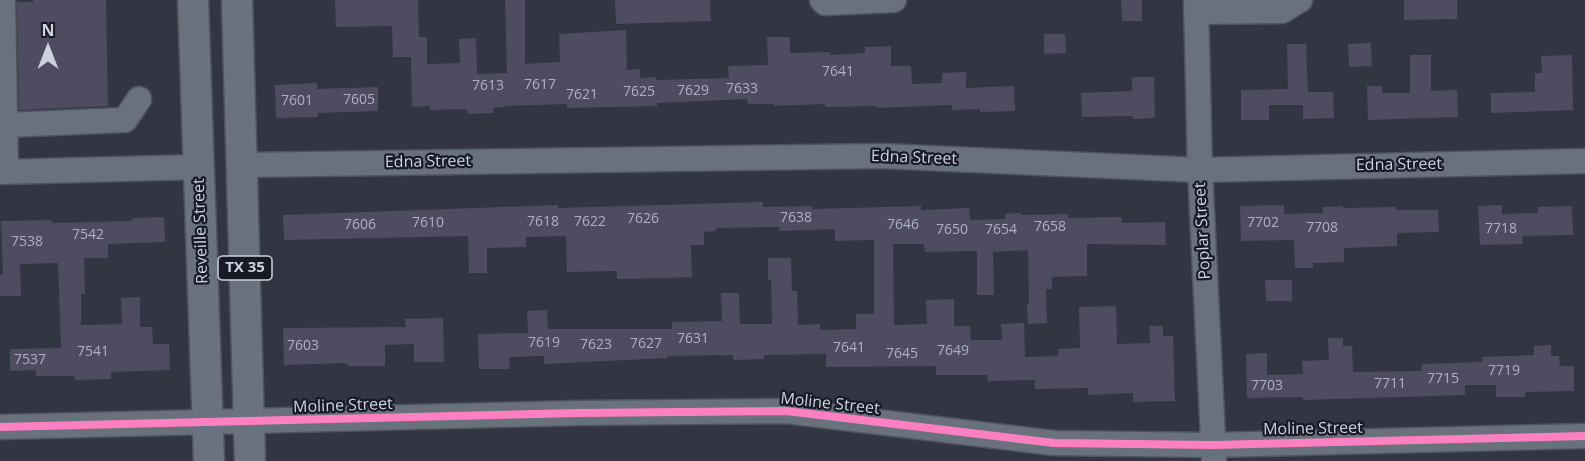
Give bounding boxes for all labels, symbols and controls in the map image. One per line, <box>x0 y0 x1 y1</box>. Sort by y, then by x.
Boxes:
north arrow <box>18 18 78 78</box>
text: N <box>41 19 55 41</box>
house number: 7641 <box>822 64 854 80</box>
house number: 7617 <box>524 77 556 93</box>
house number: 7613 <box>472 78 504 94</box>
house number: 7633 <box>726 81 758 97</box>
house number: 7629 <box>677 83 709 99</box>
house number: 7625 <box>623 84 655 100</box>
house number: 7621 <box>566 87 598 103</box>
house number: 7605 <box>343 92 375 108</box>
house number: 7601 <box>281 93 313 109</box>
street label: Edna Street <box>871 147 957 169</box>
street label: Edna Street <box>385 152 471 172</box>
street label: Edna Street <box>1356 155 1442 175</box>
street label: Reveille Street <box>190 178 212 284</box>
street label: Poplar Street <box>1191 182 1215 280</box>
house number: 7638 <box>780 210 812 226</box>
house number: 7626 <box>627 211 659 227</box>
house number: 7618 <box>527 214 559 230</box>
house number: 7622 <box>574 214 606 230</box>
house number: 7610 <box>412 215 444 231</box>
house number: 7702 <box>1247 215 1279 231</box>
house number: 7606 <box>344 217 376 233</box>
house number: 7646 <box>887 217 919 233</box>
house number: 7658 <box>1034 219 1066 235</box>
house number: 7708 <box>1306 220 1338 236</box>
house number: 7718 <box>1485 221 1517 237</box>
house number: 7650 <box>936 222 968 238</box>
house number: 7654 <box>985 222 1017 238</box>
house number: 7542 <box>72 227 104 243</box>
house number: 7538 <box>11 234 43 250</box>
road number: TX 35 <box>218 256 272 280</box>
house number: 7631 <box>677 331 709 347</box>
house number: 7619 <box>528 335 560 351</box>
house number: 7627 <box>630 336 662 352</box>
house number: 7623 <box>580 337 612 353</box>
house number: 7603 <box>287 338 319 354</box>
house number: 7641 <box>833 340 865 356</box>
house number: 7649 <box>937 343 969 359</box>
house number: 7541 <box>77 344 109 360</box>
house number: 7645 <box>886 346 918 362</box>
house number: 7537 <box>14 352 46 368</box>
house number: 7719 <box>1488 363 1520 379</box>
house number: 7715 <box>1427 371 1459 387</box>
house number: 7711 <box>1374 376 1406 392</box>
house number: 7703 <box>1251 378 1283 394</box>
street label: Moline Street <box>779 389 881 419</box>
street label: Moline Street <box>293 395 393 417</box>
street label: Moline Street <box>1263 419 1363 439</box>

